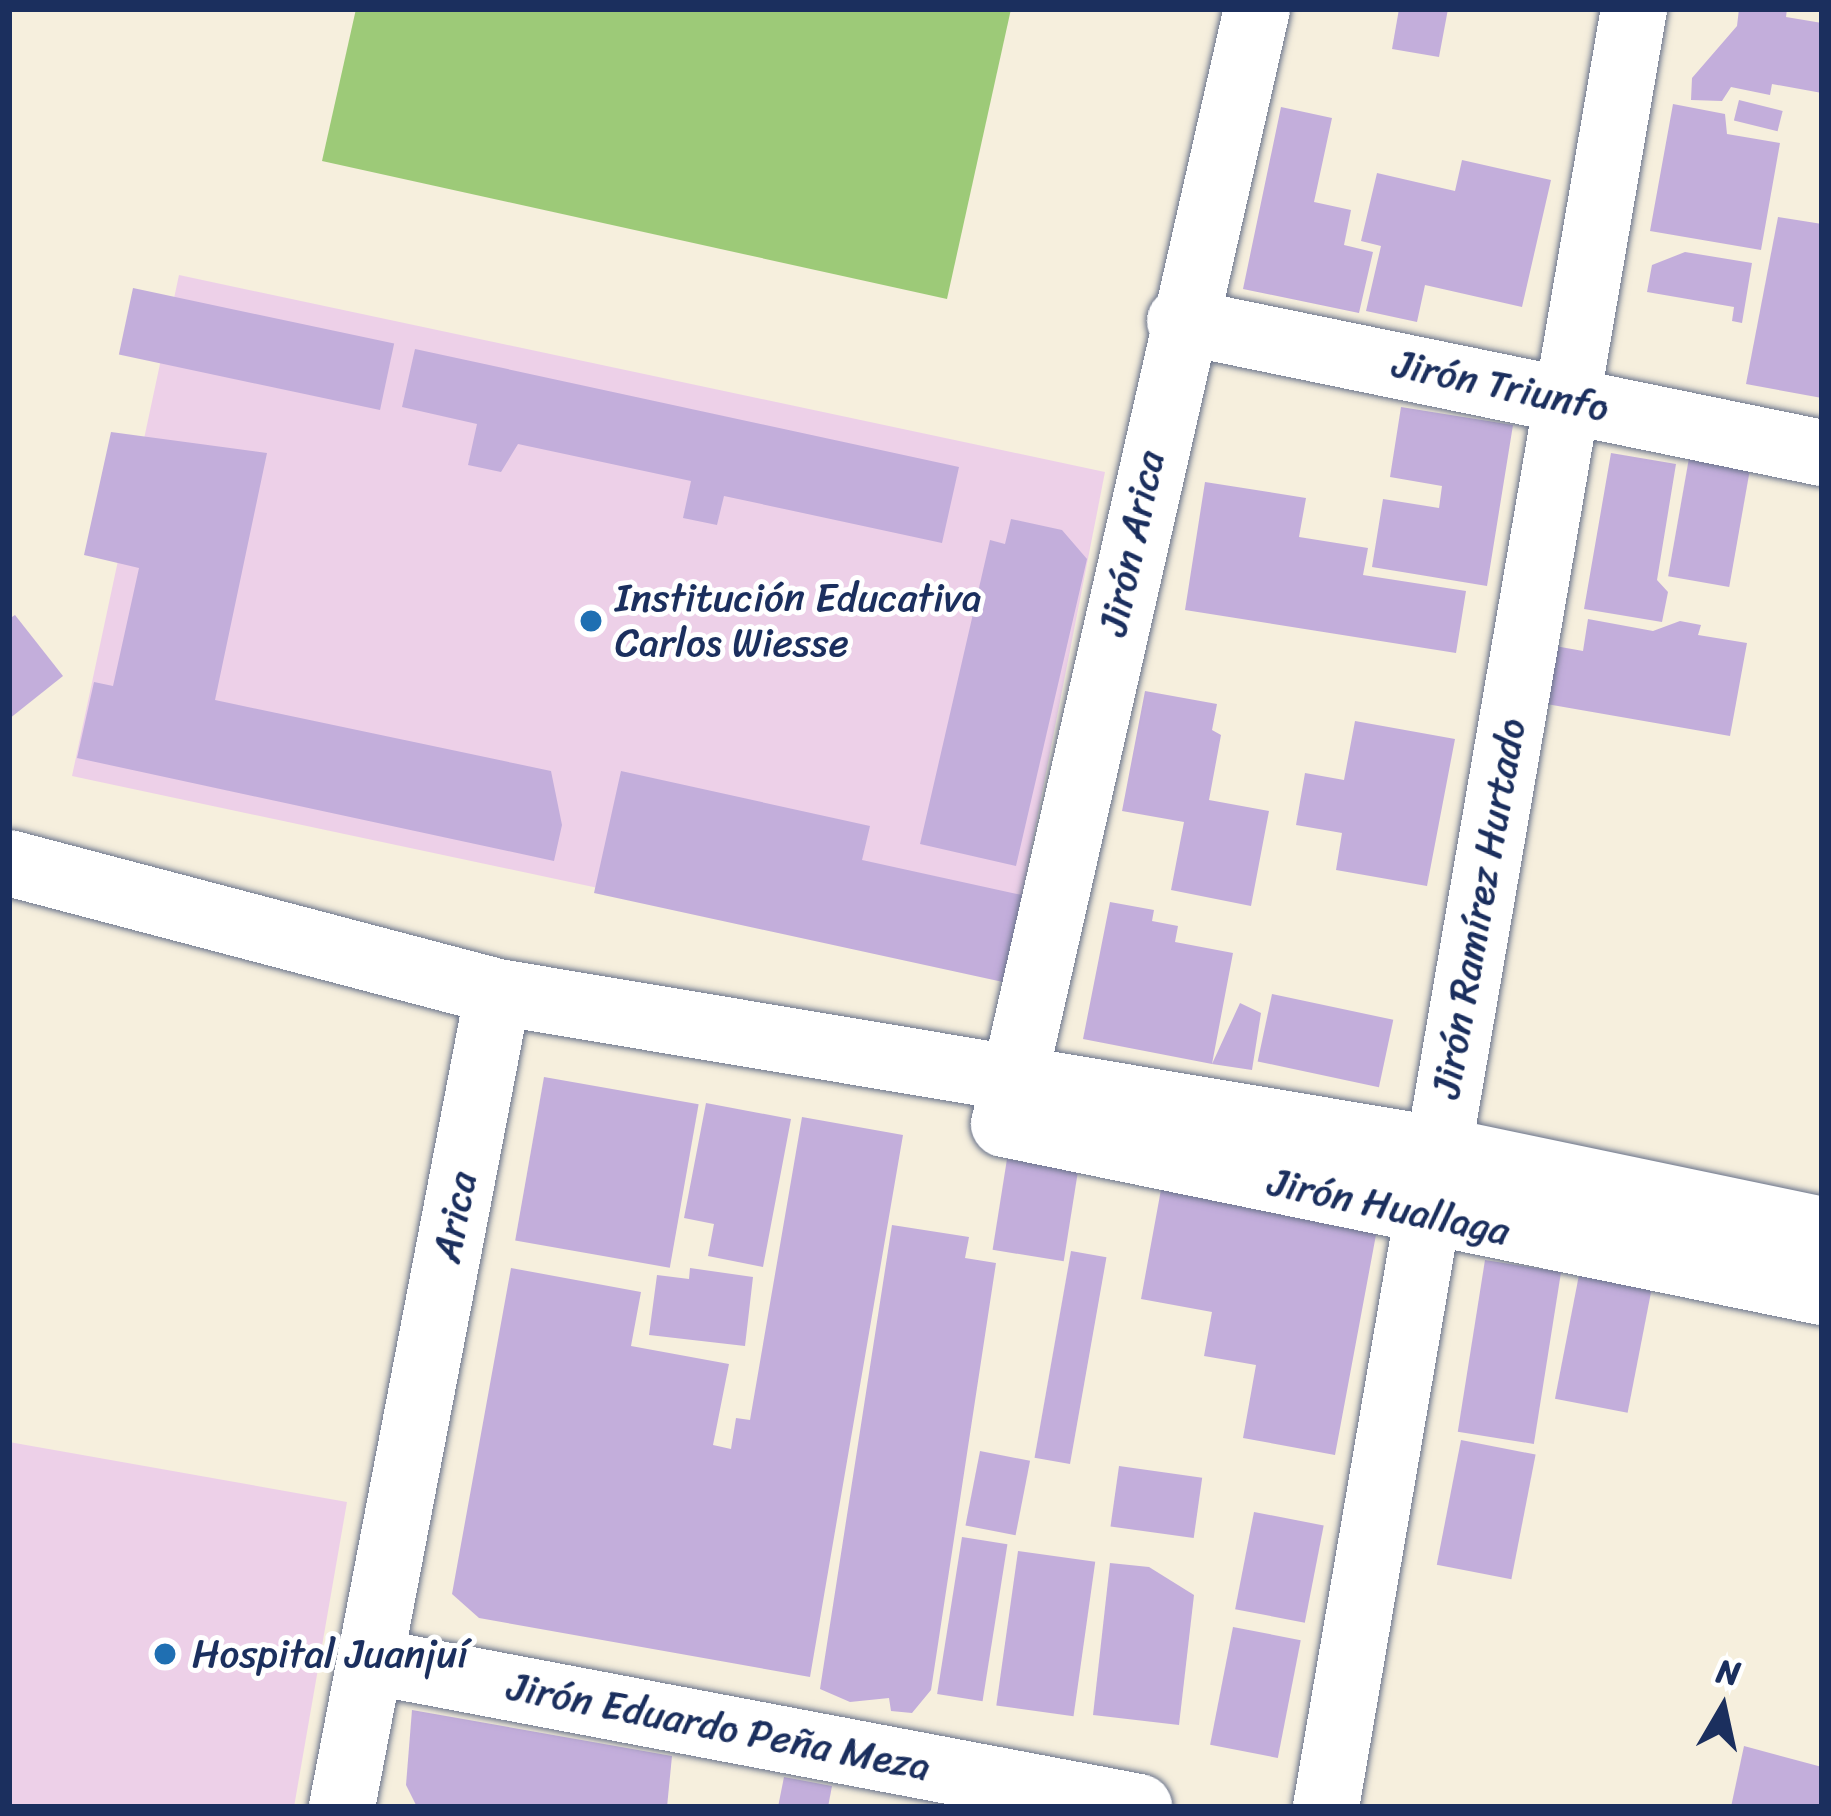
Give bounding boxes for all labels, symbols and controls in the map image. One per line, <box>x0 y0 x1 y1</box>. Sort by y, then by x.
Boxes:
street label: Jirón Triunfo <box>1389 340 1613 432</box>
street label: Jirón Arica <box>1090 446 1174 640</box>
place label: Institución Educativa Carlos Wiesse <box>615 576 982 667</box>
marker: Institución Educativa Carlos Wiesse <box>578 608 604 634</box>
street label: Jirón Ramírez Hurtado <box>1422 714 1536 1102</box>
street label: Jirón Huallaga <box>1264 1159 1514 1255</box>
street label: Arica <box>423 1168 487 1266</box>
place label: Hospital Juanjuí <box>192 1631 469 1677</box>
marker: Hospital Juanjuí <box>149 1638 181 1670</box>
text: N <box>1713 1642 1744 1703</box>
north arrow <box>1663 1648 1783 1768</box>
street label: Jirón Eduardo Peña Meza <box>504 1663 934 1791</box>

